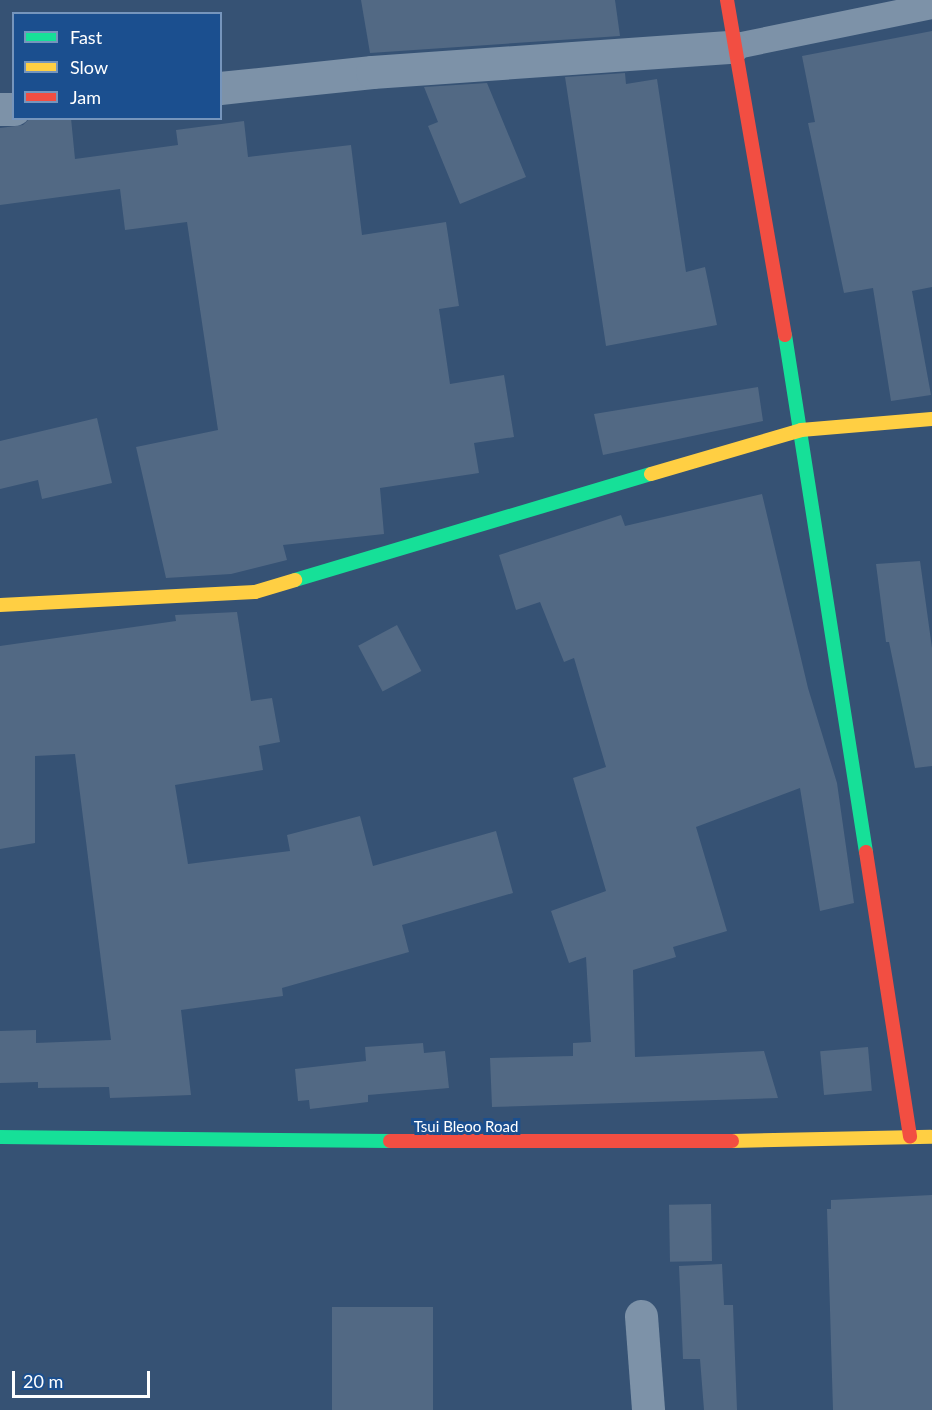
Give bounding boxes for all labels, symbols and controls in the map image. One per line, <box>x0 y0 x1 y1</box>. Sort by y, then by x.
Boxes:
legend <box>12 12 222 120</box>
text: Fast <box>70 26 102 48</box>
text: Slow <box>70 56 108 78</box>
text: Jam <box>70 86 101 108</box>
street label: Tsui Bleoo Road <box>414 1118 518 1136</box>
scale bar <box>15 1359 153 1397</box>
text: 20 m <box>23 1370 63 1392</box>

